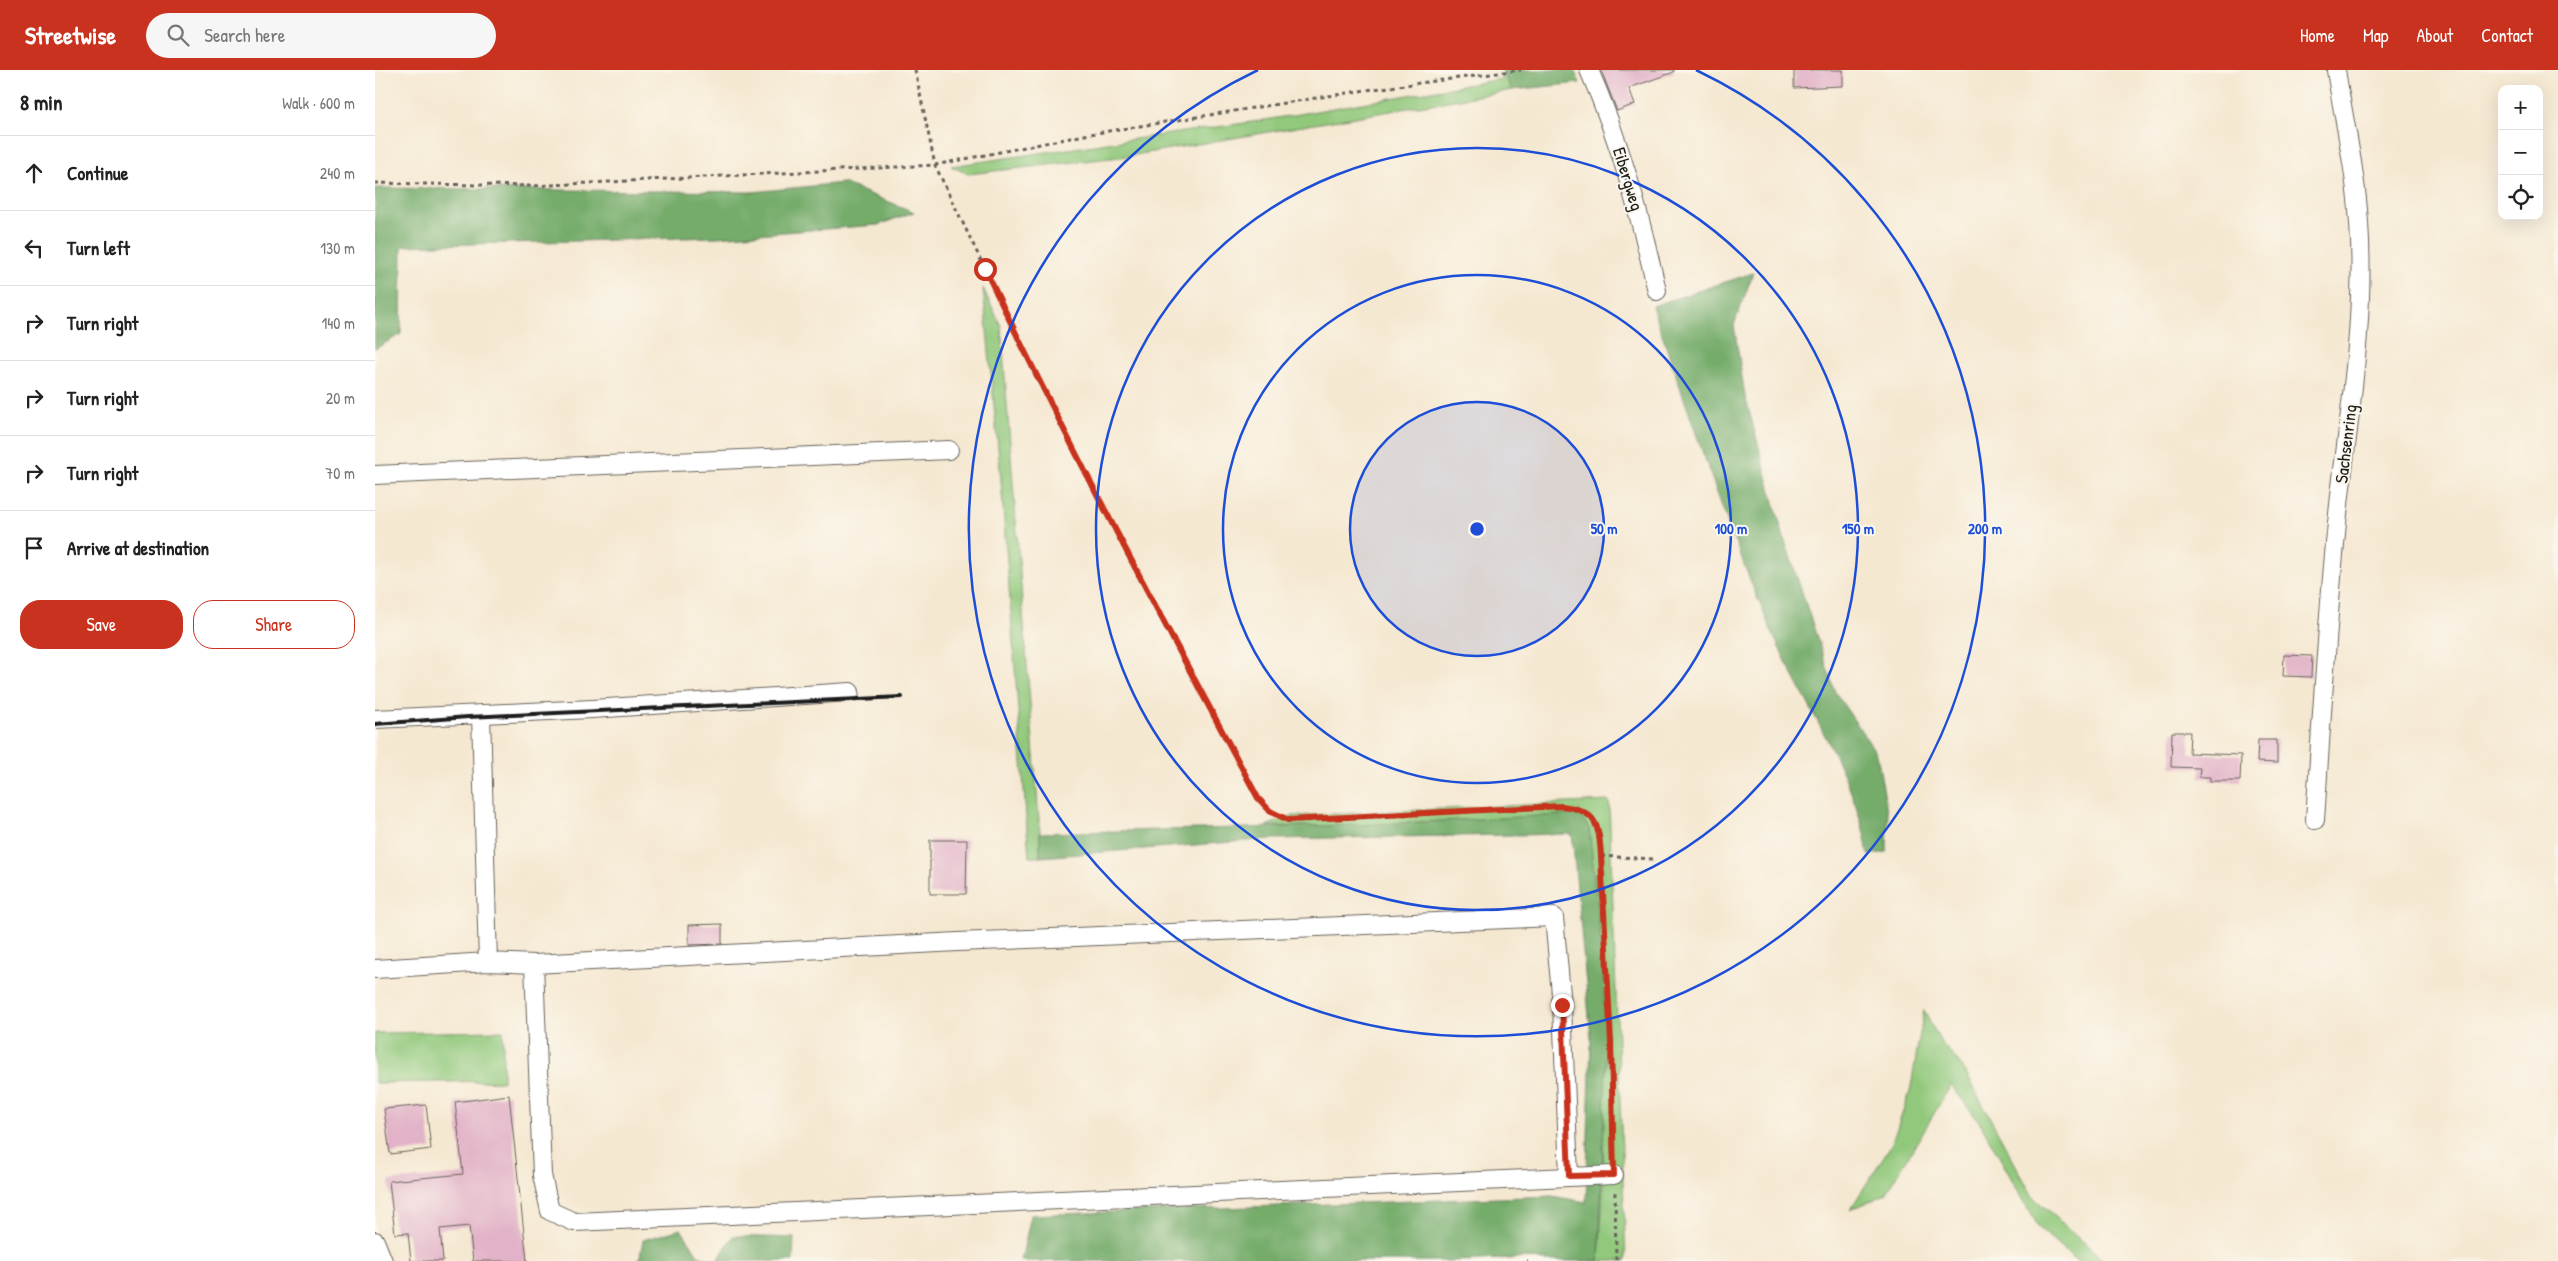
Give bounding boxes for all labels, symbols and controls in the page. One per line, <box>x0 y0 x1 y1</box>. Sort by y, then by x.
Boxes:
search box <box>146 13 496 58</box>
text: Streetwise <box>25 19 116 51</box>
icon: search <box>164 21 192 49</box>
text: Search here <box>204 22 285 48</box>
text: Home <box>2300 23 2335 48</box>
text: Map <box>2363 23 2388 48</box>
text: About <box>2416 23 2453 48</box>
text: Contact <box>2481 23 2533 48</box>
map controls <box>2498 85 2543 220</box>
button: + <box>2498 85 2543 130</box>
text: 8 min <box>20 88 62 117</box>
text: Walk · 600 m <box>282 92 355 114</box>
button: − <box>2498 130 2543 175</box>
street label: Eibergweg <box>1607 144 1650 214</box>
icon: ahead <box>20 159 48 187</box>
text: Continue <box>67 160 128 186</box>
text: 240 m <box>320 162 355 184</box>
button: locate <box>2498 175 2543 220</box>
icon: left <box>20 234 48 262</box>
text: Turn left <box>67 235 130 261</box>
text: 130 m <box>320 237 355 259</box>
route start <box>974 258 997 281</box>
icon: right <box>20 309 48 337</box>
text: Turn right <box>67 310 138 336</box>
text: 140 m <box>321 312 355 334</box>
icon: right <box>20 384 48 412</box>
text: Turn right <box>67 385 138 411</box>
text: 20 m <box>326 387 355 409</box>
street label: Sachsenring <box>2328 403 2363 485</box>
icon: right <box>20 459 48 487</box>
text: Turn right <box>67 460 138 486</box>
text: 70 m <box>325 462 355 484</box>
text: 50 m <box>1591 518 1617 539</box>
text: 100 m <box>1715 518 1747 539</box>
text: 150 m <box>1842 518 1874 539</box>
text: 200 m <box>1968 518 2002 539</box>
centre of rings <box>1468 520 1486 538</box>
icon: arrive <box>20 534 48 562</box>
text: Arrive at destination <box>67 535 209 561</box>
button: Save <box>20 600 183 649</box>
button: Share <box>193 600 355 649</box>
route end <box>1551 994 1574 1017</box>

